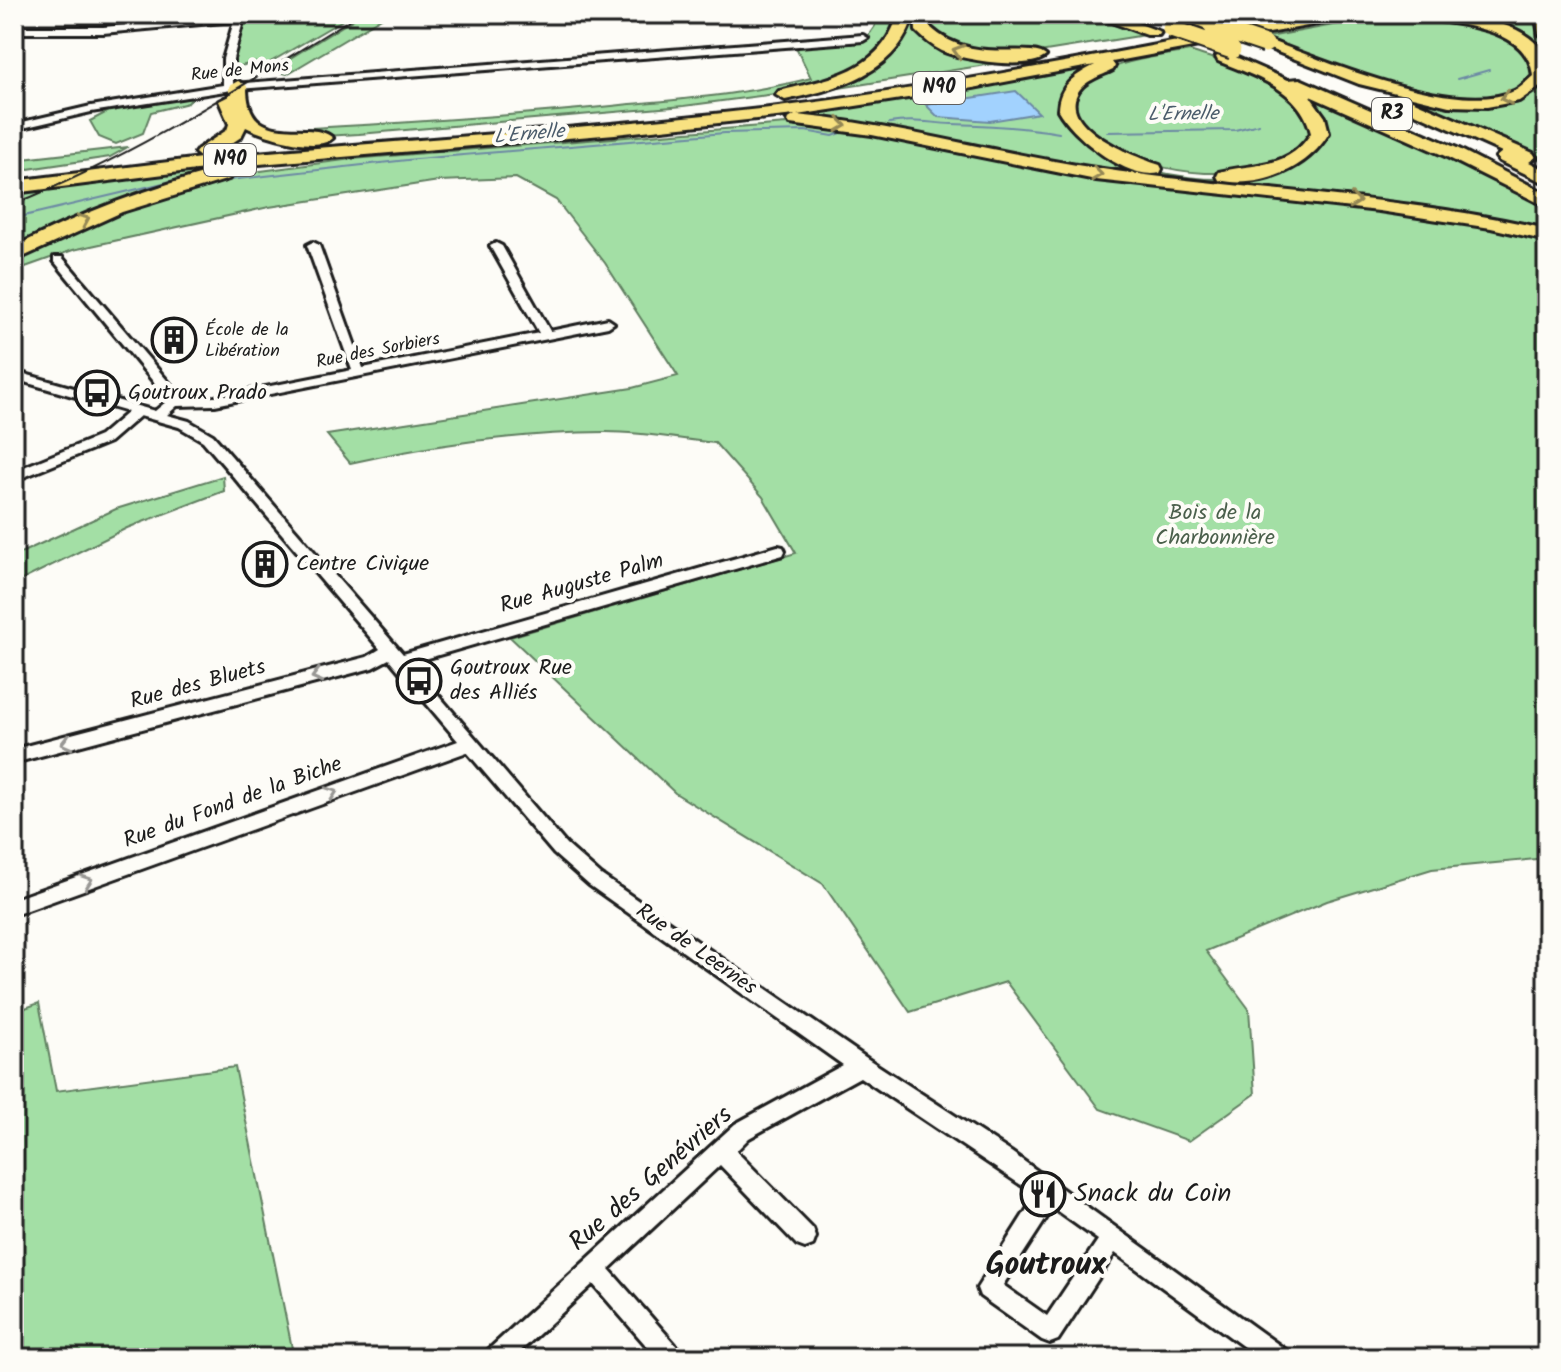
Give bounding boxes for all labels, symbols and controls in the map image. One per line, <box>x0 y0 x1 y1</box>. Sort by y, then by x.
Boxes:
one-way arrow <box>952 44 966 60</box>
street label: Rue de Mons <box>190 51 291 91</box>
road number: N90 <box>913 72 965 104</box>
one-way arrow <box>1499 89 1513 106</box>
water label: L'Ernelle <box>1147 98 1221 132</box>
road number: R3 <box>1372 98 1412 130</box>
water label: L'Ernelle <box>492 116 568 154</box>
one-way arrow <box>835 116 848 133</box>
road number: N90 <box>204 144 256 176</box>
one-way arrow <box>1090 165 1103 182</box>
one-way arrow <box>1349 192 1362 209</box>
one-way arrow <box>76 214 90 230</box>
building icon: École de la Libération <box>150 316 198 364</box>
place label: École de la Libération <box>205 316 289 366</box>
street label: Rue des Sorbiers <box>314 325 443 377</box>
bus stop icon: Goutroux Prado <box>73 369 121 417</box>
place label: Goutroux Prado <box>128 376 267 411</box>
park label: Bois de la Charbonnière <box>1155 496 1275 556</box>
building icon: Centre Civique <box>241 540 289 588</box>
street label: Rue Auguste Palm <box>496 544 668 624</box>
place label: Centre Civique <box>296 547 429 582</box>
street label: Rue des Bluets <box>126 650 270 720</box>
place label: Goutroux Rue des Alliés <box>450 651 572 711</box>
bus stop icon: Goutroux Rue des Alliés <box>395 657 443 705</box>
one-way arrow <box>310 667 324 684</box>
one-way arrow <box>59 733 73 750</box>
street label: Rue du Fond de la Biche <box>119 747 347 859</box>
one-way arrow <box>324 787 338 803</box>
one-way arrow <box>80 874 94 891</box>
street label: Rue de Leernes <box>628 895 765 1005</box>
street label: Rue des Genévriers <box>559 1096 743 1262</box>
restaurant icon: Snack du Coin <box>1019 1170 1067 1218</box>
place label: Snack du Coin <box>1074 1173 1231 1215</box>
district label: Goutroux <box>986 1240 1107 1291</box>

